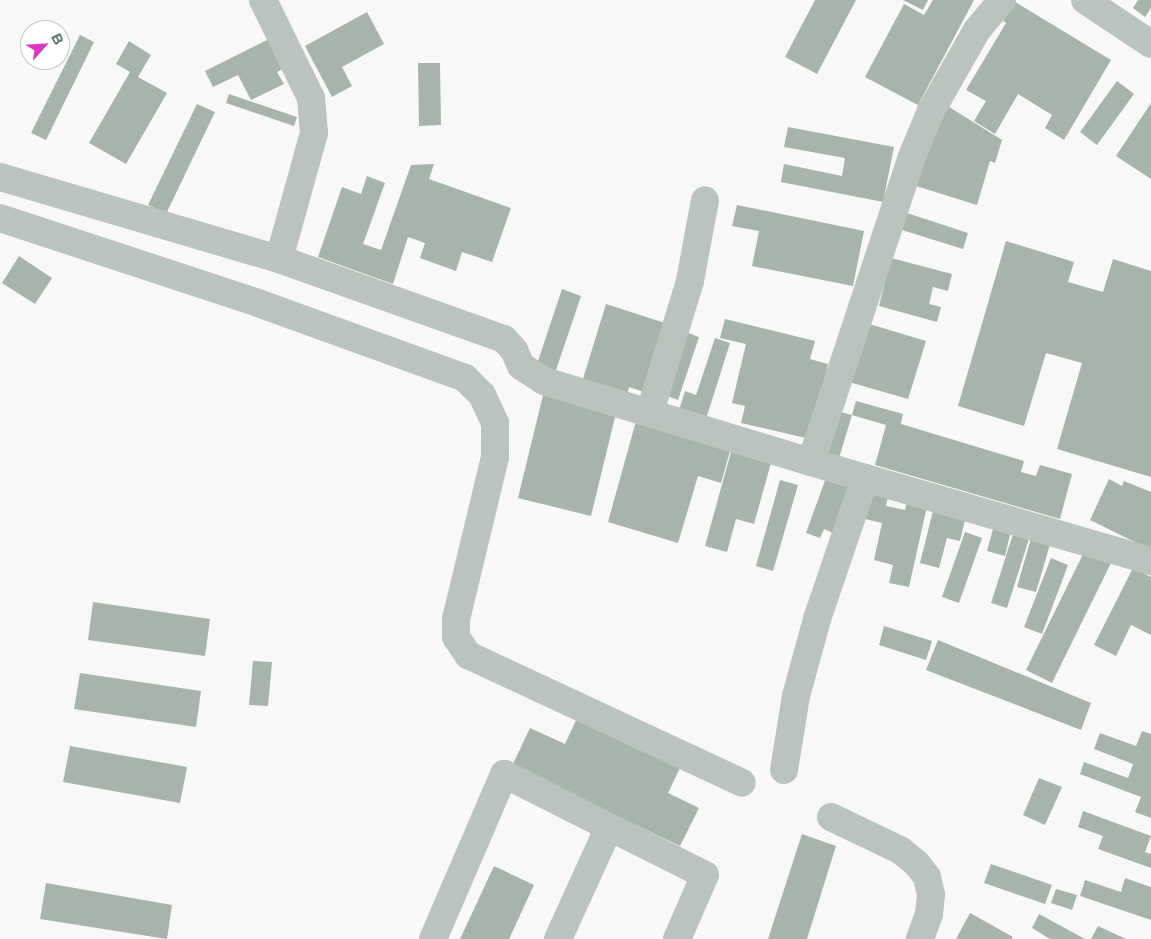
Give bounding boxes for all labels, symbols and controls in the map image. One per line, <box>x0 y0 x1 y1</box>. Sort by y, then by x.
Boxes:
north arrow <box>20 20 70 70</box>
text: B <box>47 30 68 48</box>

